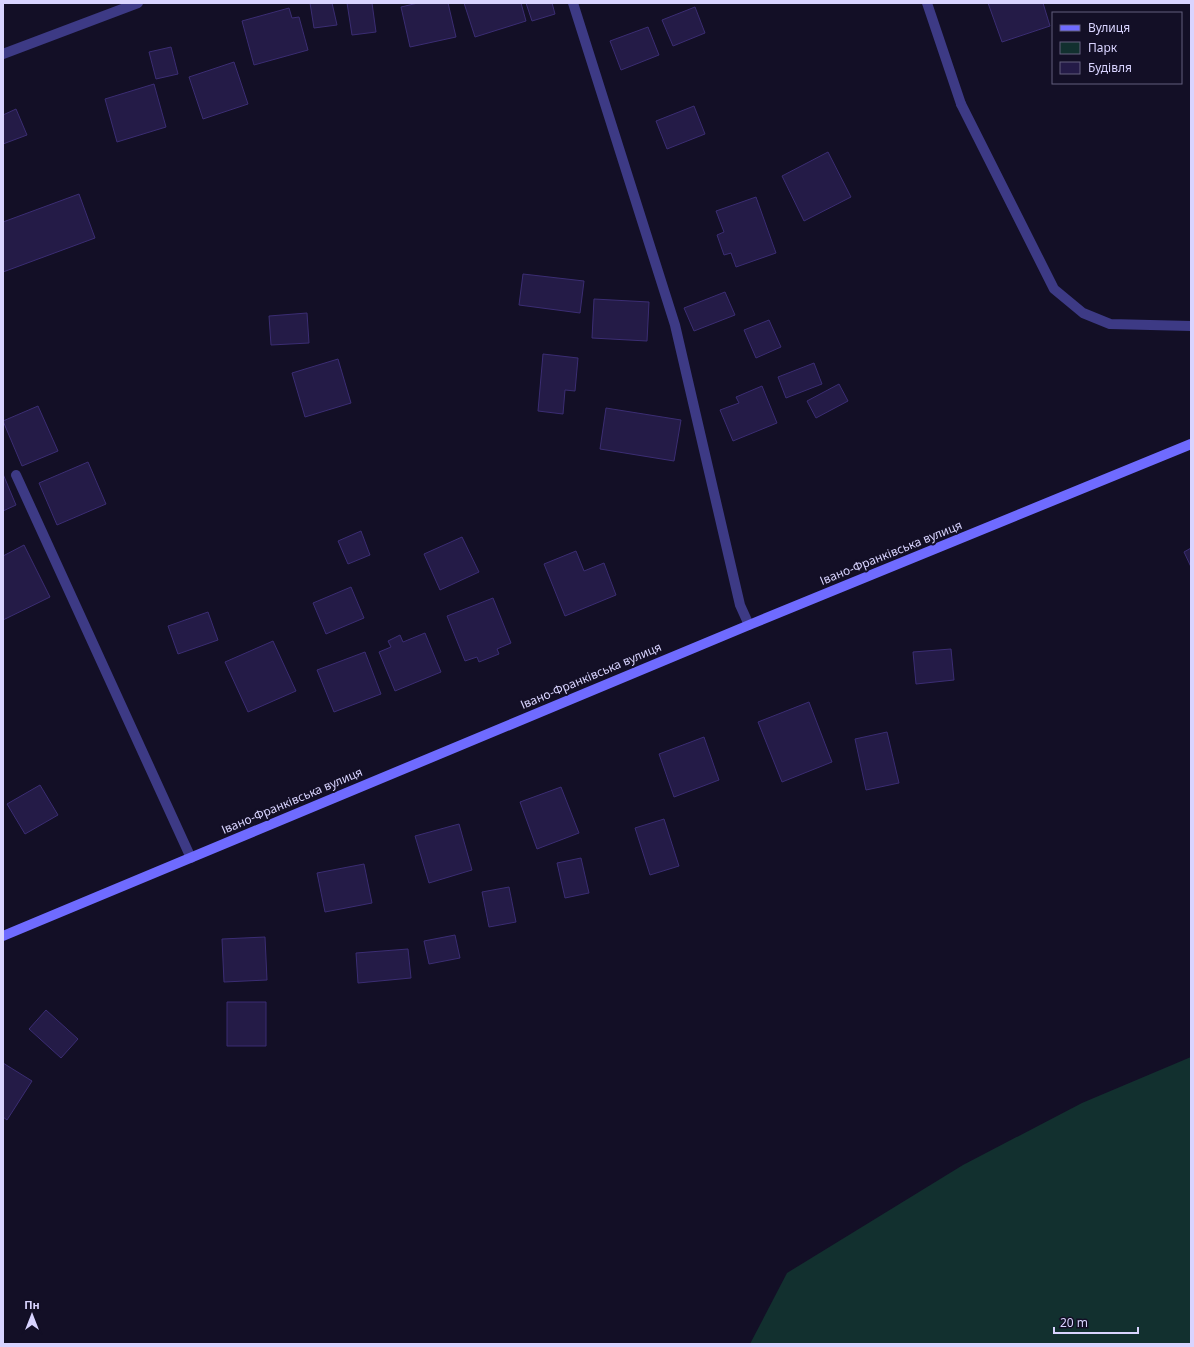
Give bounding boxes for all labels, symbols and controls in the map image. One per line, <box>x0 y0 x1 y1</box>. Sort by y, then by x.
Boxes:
legend <box>1052 12 1182 84</box>
text: Вулиця <box>1088 19 1130 36</box>
text: Парк <box>1088 39 1118 56</box>
text: Будівля <box>1088 59 1132 76</box>
street label: Івано-Франківська вулиця <box>817 516 964 589</box>
street label: Івано-Франківська вулиця <box>518 638 664 713</box>
street label: Івано-Франківська вулиця <box>219 763 365 838</box>
north arrow <box>12 1295 52 1335</box>
text: Пн <box>24 1297 40 1312</box>
scale bar <box>1054 1309 1138 1335</box>
text: 20 m <box>1060 1314 1088 1331</box>

